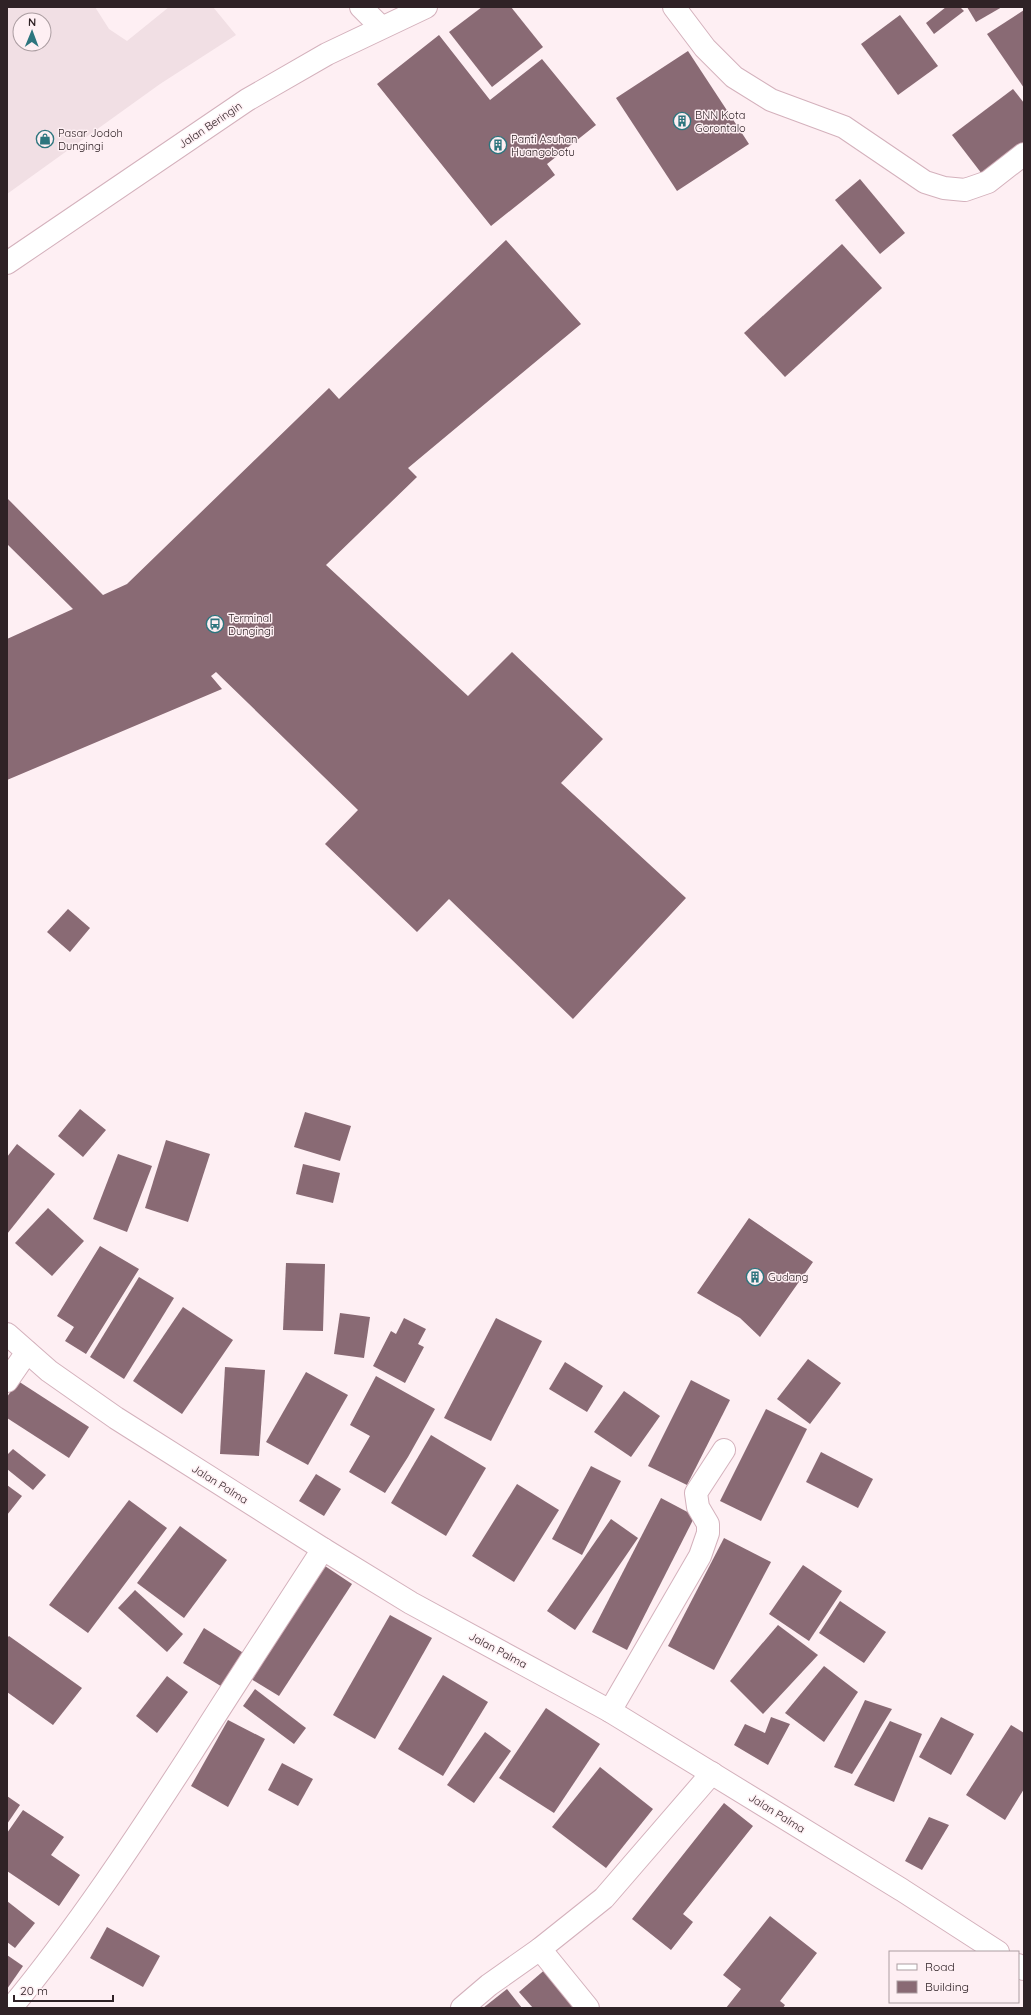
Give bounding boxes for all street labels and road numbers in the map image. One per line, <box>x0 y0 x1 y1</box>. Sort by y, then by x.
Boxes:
street label: Jalan Beringin <box>176 99 244 151</box>
street label: Jalan Palma <box>189 1461 251 1507</box>
street label: Jalan Palma <box>466 1629 530 1671</box>
street label: Jalan Palma <box>746 1790 808 1836</box>

